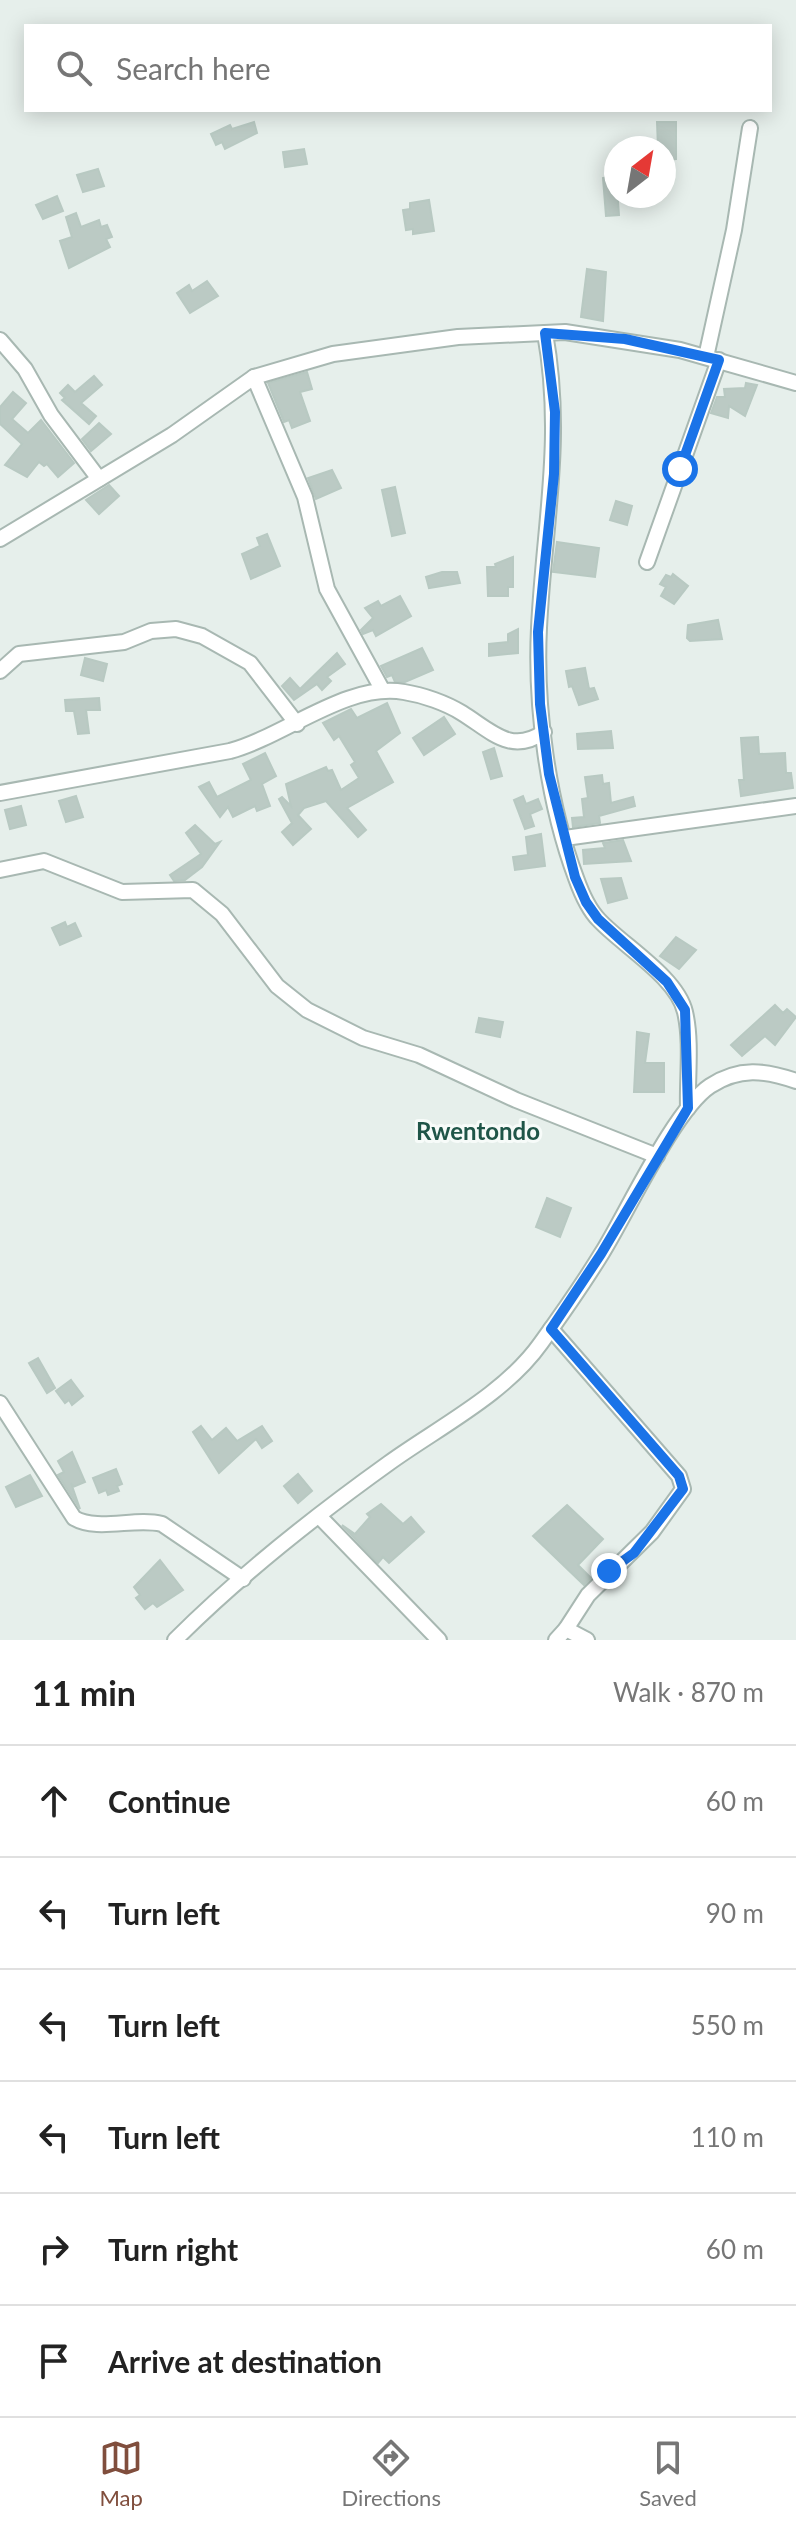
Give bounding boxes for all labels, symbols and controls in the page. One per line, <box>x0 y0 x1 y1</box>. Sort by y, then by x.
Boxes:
search box <box>24 24 772 112</box>
icon: search <box>52 46 96 90</box>
text: Search here <box>116 50 271 86</box>
north arrow <box>604 136 676 208</box>
route start <box>662 451 698 487</box>
district label: Rwentondo <box>416 1116 540 1145</box>
route end <box>591 1553 627 1589</box>
text: 11 min <box>32 1672 136 1713</box>
text: Walk · 870 m <box>613 1676 764 1708</box>
icon: ahead <box>32 1779 76 1823</box>
text: Continue <box>108 1783 231 1819</box>
text: 60 m <box>706 1785 764 1817</box>
icon: left <box>32 1891 76 1935</box>
text: Turn left <box>108 1895 220 1931</box>
text: 90 m <box>706 1897 764 1929</box>
icon: left <box>32 2003 76 2047</box>
text: Turn left <box>108 2007 220 2043</box>
text: 550 m <box>691 2009 764 2041</box>
icon: left <box>32 2115 76 2159</box>
text: Turn left <box>108 2119 220 2155</box>
text: 110 m <box>691 2121 764 2153</box>
icon: right <box>32 2227 76 2271</box>
text: Turn right <box>108 2231 238 2267</box>
text: 60 m <box>706 2233 764 2265</box>
icon: arrive <box>32 2339 76 2383</box>
text: Arrive at destination <box>108 2343 382 2379</box>
tab: Map <box>99 2436 143 2511</box>
tab: Directions <box>342 2436 441 2511</box>
tab: Saved <box>639 2436 697 2511</box>

